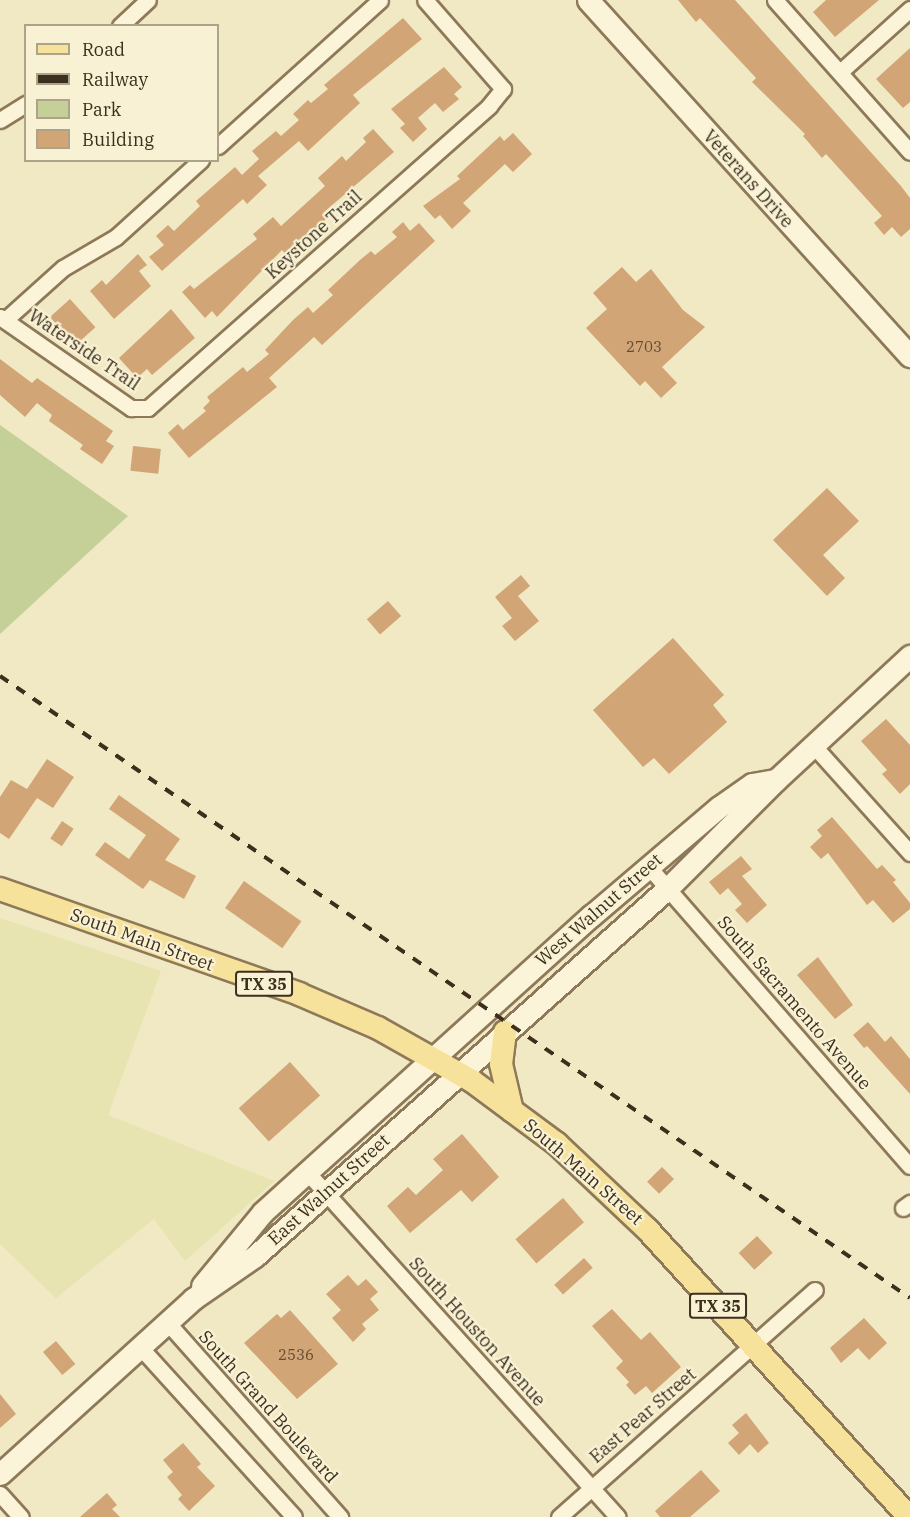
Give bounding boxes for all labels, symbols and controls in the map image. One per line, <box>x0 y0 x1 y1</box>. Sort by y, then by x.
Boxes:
legend <box>24 24 219 162</box>
text: Road <box>82 38 125 61</box>
text: Railway <box>82 68 148 91</box>
text: Park <box>82 98 121 121</box>
street label: Veterans Drive <box>698 126 798 232</box>
text: Building <box>82 128 154 151</box>
street label: Keystone Trail <box>261 186 367 284</box>
street label: Waterside Trail <box>24 305 144 395</box>
house number: 2703 <box>626 338 662 356</box>
street label: West Walnut Street <box>531 849 667 971</box>
street label: South Main Street <box>67 904 217 976</box>
street label: South Sacramento Avenue <box>713 912 875 1094</box>
road number: TX 35 <box>234 971 294 997</box>
street label: South Main Street <box>519 1114 647 1230</box>
street label: East Walnut Street <box>264 1130 394 1250</box>
street label: South Houston Avenue <box>404 1253 550 1411</box>
road number: TX 35 <box>688 1293 748 1319</box>
street label: South Grand Boulevard <box>194 1326 342 1488</box>
house number: 2536 <box>278 1346 314 1364</box>
street label: East Pear Street <box>585 1364 701 1468</box>

